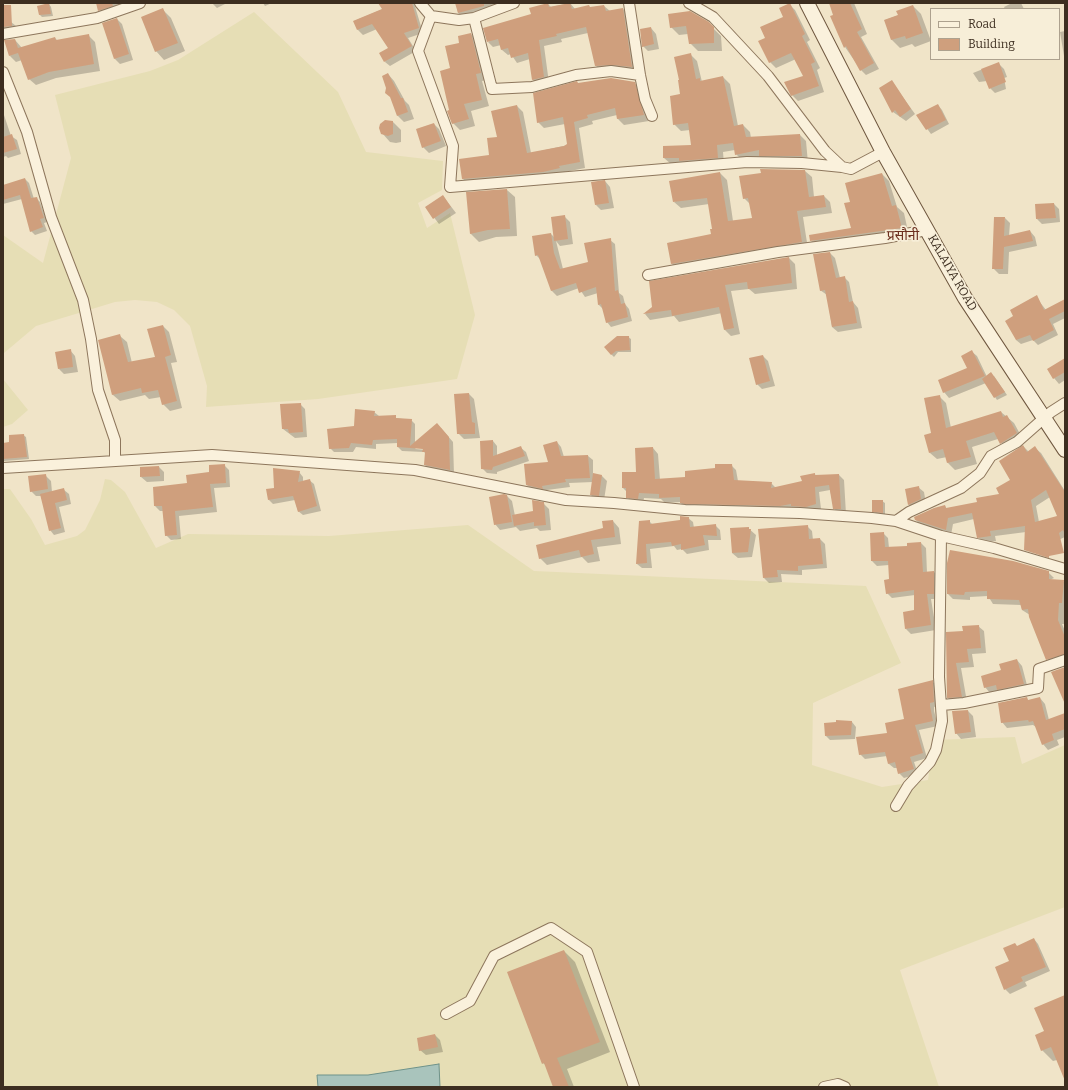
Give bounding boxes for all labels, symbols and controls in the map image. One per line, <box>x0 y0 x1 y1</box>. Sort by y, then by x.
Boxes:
legend <box>930 8 1060 60</box>
text: Road <box>968 17 996 31</box>
text: Building <box>968 37 1015 51</box>
district label: प्रसौनी <box>887 228 919 244</box>
street label: KALAIYA ROAD <box>924 232 980 314</box>

